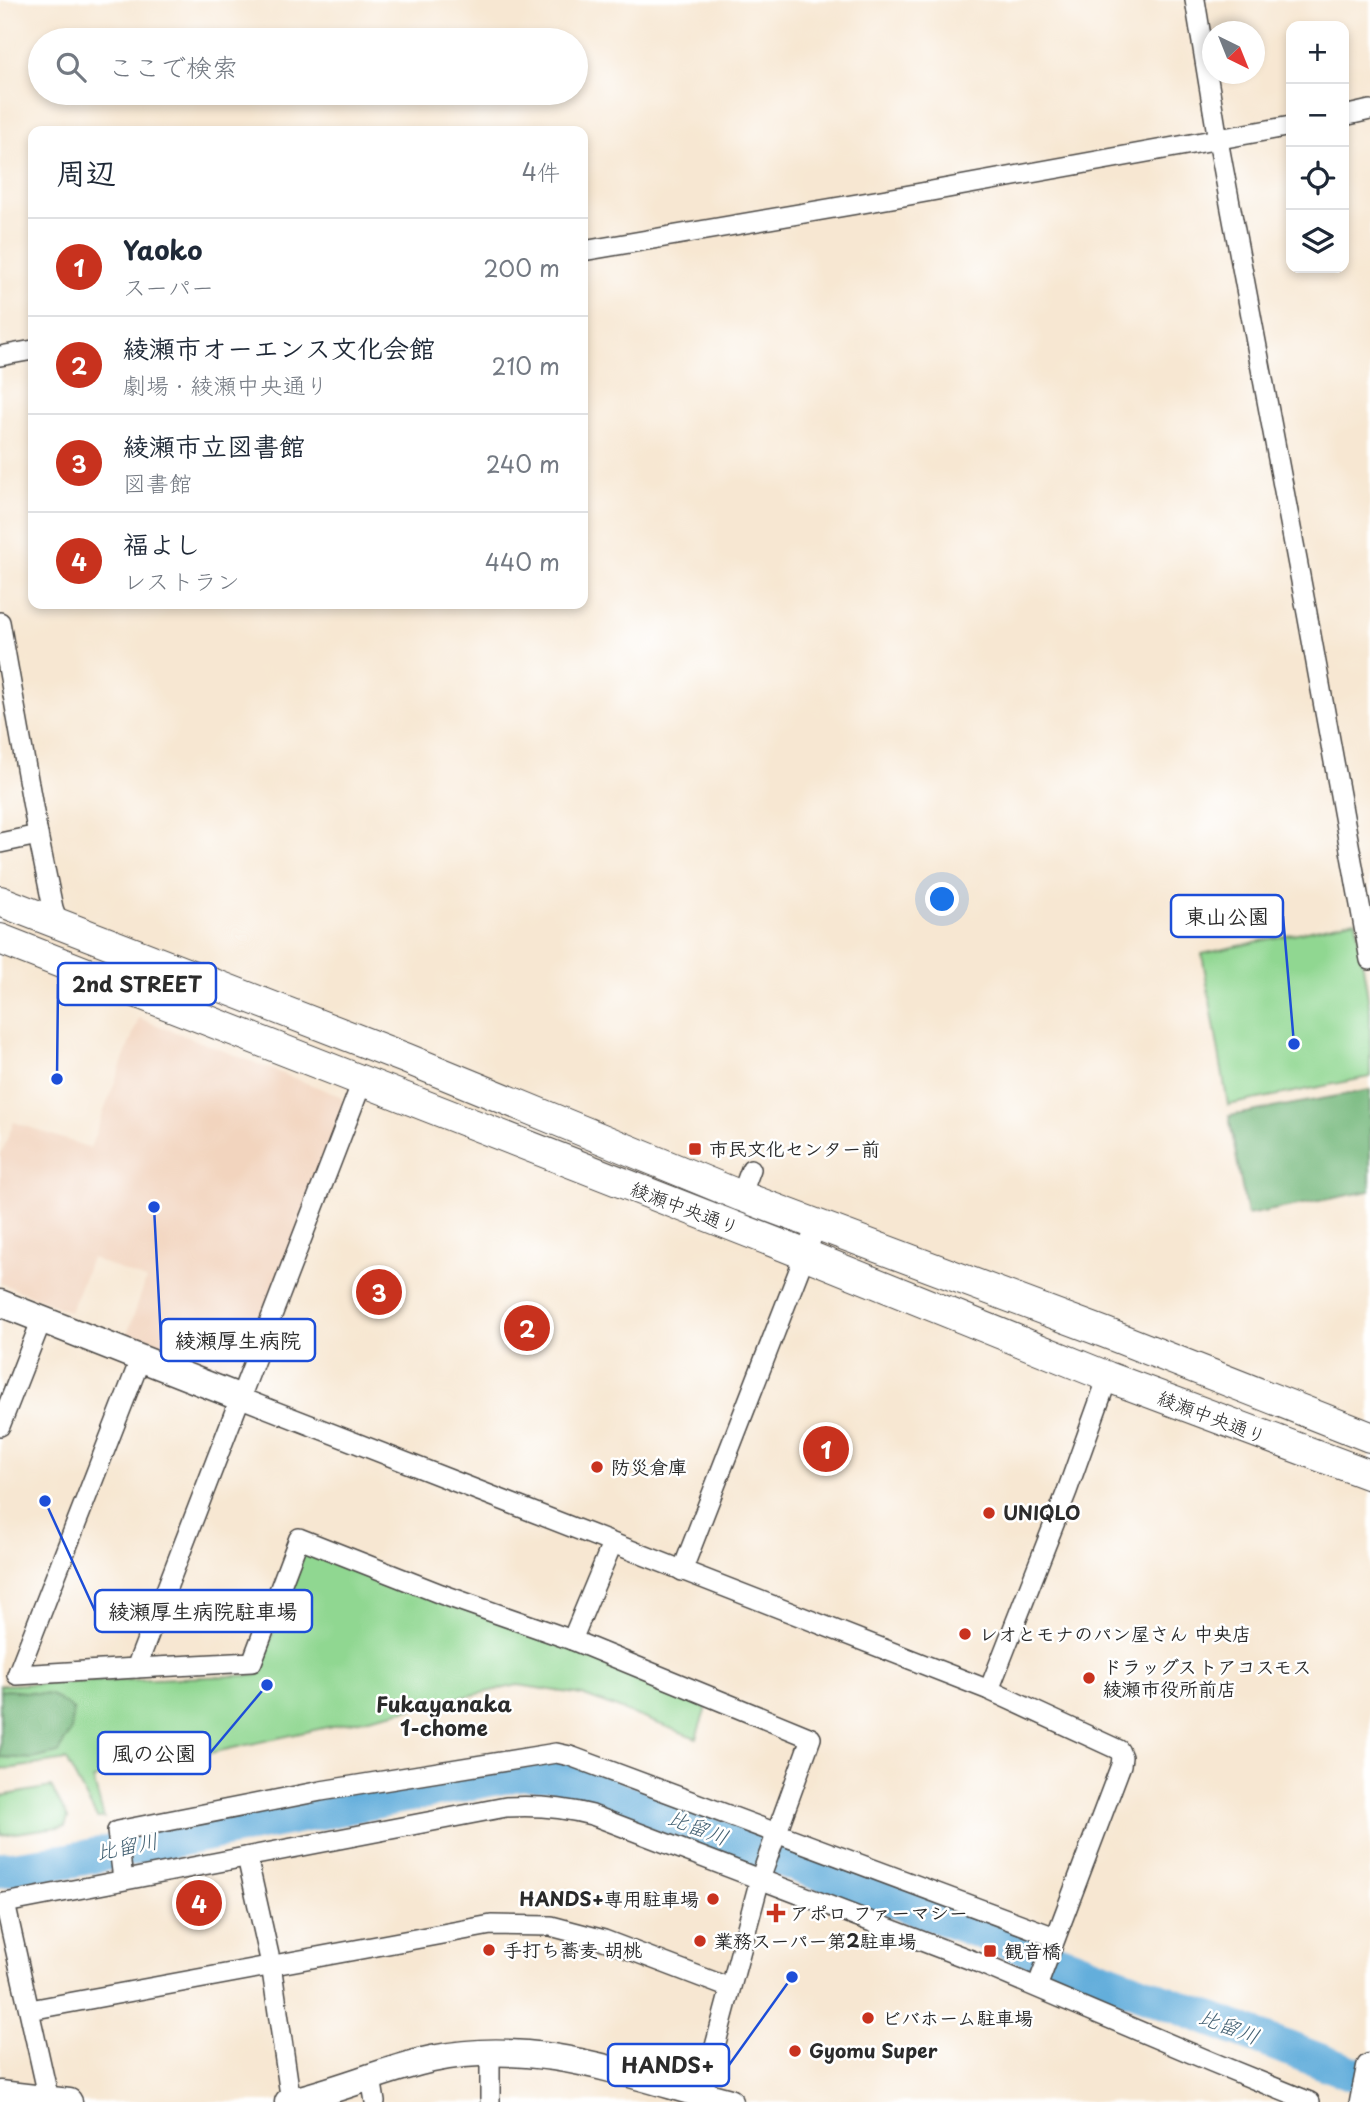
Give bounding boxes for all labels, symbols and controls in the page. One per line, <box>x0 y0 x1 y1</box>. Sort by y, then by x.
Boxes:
north arrow <box>1202 21 1265 84</box>
map controls <box>1286 21 1349 273</box>
button: + <box>1286 21 1349 84</box>
search box <box>28 28 588 105</box>
text: ここで検索 <box>108 47 238 86</box>
icon: search <box>52 48 90 86</box>
button: − <box>1286 84 1349 147</box>
button: locate <box>1286 147 1349 210</box>
text: 周辺 <box>56 149 116 194</box>
text: 4件 <box>522 154 560 189</box>
button: layers <box>1286 210 1349 273</box>
text: Yaoko <box>123 230 203 269</box>
text: 1 <box>74 250 85 285</box>
text: 200 m <box>483 250 560 285</box>
text: スーパー <box>123 269 214 304</box>
text: 綾瀬市オーエンス文化会館 <box>123 328 435 367</box>
text: 2 <box>71 348 87 383</box>
text: 210 m <box>492 348 560 383</box>
text: 劇場 · 綾瀬中央通り <box>123 367 329 402</box>
text: 綾瀬市立図書館 <box>123 426 305 465</box>
text: 3 <box>71 446 87 481</box>
text: 240 m <box>486 446 560 481</box>
text: 図書館 <box>123 465 192 500</box>
text: 福よし <box>123 524 201 563</box>
text: 4 <box>71 544 87 579</box>
text: 440 m <box>485 544 560 579</box>
text: レストラン <box>123 563 240 598</box>
your location <box>925 882 959 916</box>
callout: 東山公園 <box>1171 895 1283 937</box>
text: 東山公園 <box>1185 899 1269 931</box>
callout: 2nd STREET <box>58 963 216 1005</box>
text: 2nd STREET <box>72 967 203 999</box>
place label: 市民文化センター前 <box>709 1134 880 1162</box>
marker: 市民文化センター前 <box>687 1141 703 1157</box>
street label: 綾瀬中央通り <box>627 1174 744 1241</box>
pin: 3 <box>356 1266 402 1318</box>
pin: 2 <box>504 1302 550 1354</box>
callout: 綾瀬厚生病院 <box>161 1319 315 1361</box>
text: 綾瀬厚生病院 <box>175 1323 301 1355</box>
street label: 綾瀬中央通り <box>1154 1383 1271 1450</box>
pin: 1 <box>803 1423 849 1475</box>
place label: 防災倉庫 <box>611 1452 687 1480</box>
marker: 防災倉庫 <box>589 1459 605 1475</box>
place label: UNIQLO <box>1003 1498 1080 1526</box>
marker: UNIQLO <box>981 1505 997 1521</box>
callout: 綾瀬厚生病院駐車場 <box>95 1590 312 1632</box>
text: 綾瀬厚生病院駐車場 <box>109 1594 298 1626</box>
place label: レオとモナのパン屋さん 中央店 <box>979 1619 1251 1647</box>
marker: レオとモナのパン屋さん 中央店 <box>957 1626 973 1642</box>
place label: ドラッグストアコスモス 綾瀬市役所前店 <box>1103 1652 1312 1702</box>
marker: ドラッグストアコスモス 綾瀬市役所前店 <box>1081 1670 1097 1686</box>
district label: Fukayanaka 1-chome <box>376 1687 512 1743</box>
callout: 風の公園 <box>98 1732 210 1774</box>
text: 風の公園 <box>112 1736 196 1768</box>
water label: 比留川 <box>664 1800 734 1852</box>
water label: 比留川 <box>93 1823 161 1867</box>
pin: 4 <box>176 1877 222 1929</box>
place label: HANDS+専用駐車場 <box>519 1884 699 1912</box>
marker: HANDS+専用駐車場 <box>705 1891 721 1907</box>
place label: アポロ ファーマシー <box>790 1898 968 1926</box>
marker: アポロ ファーマシー <box>768 1905 784 1921</box>
place label: 業務スーパー第2駐車場 <box>714 1926 917 1954</box>
marker: 業務スーパー第2駐車場 <box>692 1933 708 1949</box>
place label: 手打ち蕎麦 胡桃 <box>503 1935 642 1963</box>
place label: 観音橋 <box>1004 1936 1061 1964</box>
marker: 手打ち蕎麦 胡桃 <box>481 1942 497 1958</box>
marker: 観音橋 <box>982 1943 998 1959</box>
water label: 比留川 <box>1195 1999 1265 2051</box>
place label: ビバホーム駐車場 <box>882 2003 1033 2031</box>
marker: ビバホーム駐車場 <box>860 2010 876 2026</box>
place label: Gyomu Super <box>809 2036 938 2064</box>
marker: Gyomu Super <box>787 2043 803 2059</box>
callout: HANDS+ <box>608 2044 729 2086</box>
text: HANDS+ <box>621 2048 715 2080</box>

